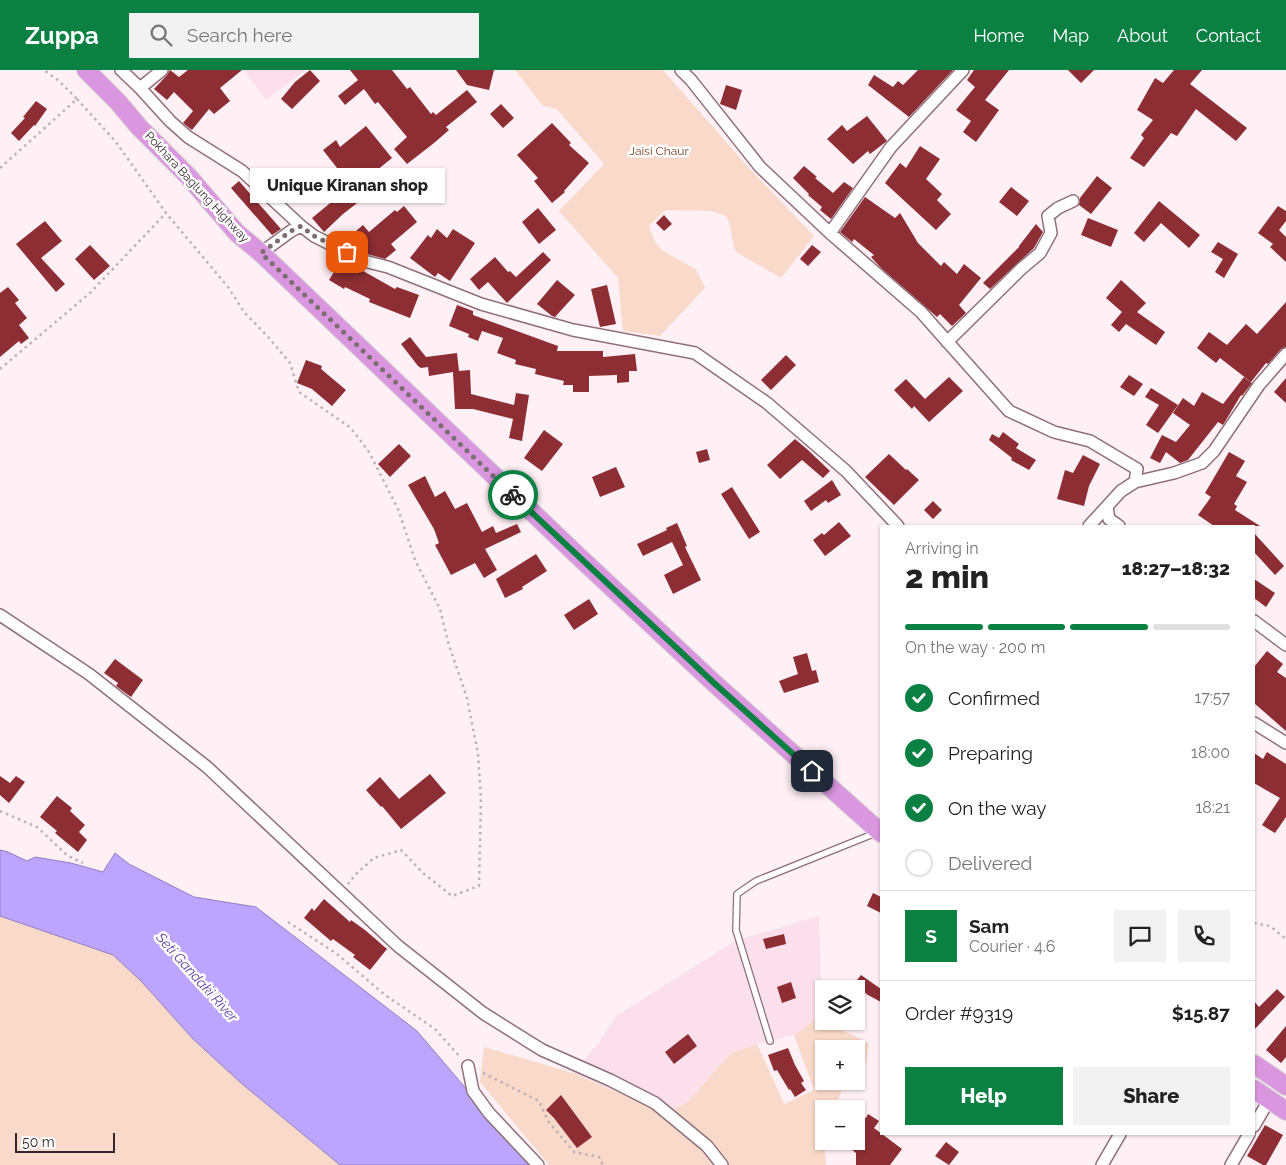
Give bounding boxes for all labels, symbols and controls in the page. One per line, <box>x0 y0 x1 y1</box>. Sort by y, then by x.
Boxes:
search box <box>129 13 479 58</box>
text: Zuppa <box>25 21 99 50</box>
icon: search <box>147 21 175 49</box>
text: Search here <box>187 24 292 46</box>
text: Home <box>973 25 1024 46</box>
text: Map <box>1052 25 1089 46</box>
text: About <box>1117 25 1168 46</box>
text: Contact <box>1196 25 1261 46</box>
street label: Pokhara Baglung Highway <box>142 129 252 246</box>
park label: Jaisi Chaur <box>629 144 689 158</box>
callout: Unique Kiranan shop <box>250 167 444 202</box>
text: Unique Kiranan shop <box>267 176 428 195</box>
pin <box>326 231 368 273</box>
icon: bag <box>333 238 361 266</box>
courier <box>488 470 538 520</box>
icon: bike <box>499 481 527 509</box>
text: Arriving in <box>905 539 979 558</box>
text: 18:27–18:32 <box>1122 557 1230 579</box>
text: 2 min <box>905 558 989 595</box>
text: On the way · 200 m <box>905 638 1045 657</box>
icon: check <box>905 684 933 712</box>
text: Confirmed <box>948 687 1040 709</box>
text: 17:57 <box>1194 688 1230 707</box>
icon: check <box>905 739 933 767</box>
text: Preparing <box>948 742 1033 764</box>
text: 18:00 <box>1191 743 1230 762</box>
pin <box>791 750 833 792</box>
icon: home <box>798 757 826 785</box>
icon: check <box>905 794 933 822</box>
text: On the way <box>948 797 1047 819</box>
text: 18:21 <box>1195 798 1230 817</box>
text: Delivered <box>948 852 1032 874</box>
button: chat <box>1114 910 1166 962</box>
button: phone <box>1178 910 1230 962</box>
text: Sam <box>969 915 1009 937</box>
text: S <box>925 925 937 947</box>
water label: Seti Gandaki River <box>152 929 242 1026</box>
text: Courier · 4.6 <box>969 937 1055 956</box>
map controls <box>815 980 865 1150</box>
button: layers <box>815 980 865 1030</box>
text: Order #9319 <box>905 1002 1013 1024</box>
text: $15.87 <box>1172 1002 1230 1024</box>
button: + <box>815 1040 865 1090</box>
button: Help <box>905 1067 1063 1125</box>
button: Share <box>1073 1067 1230 1125</box>
button: − <box>815 1100 865 1150</box>
scale bar <box>15 1130 115 1153</box>
text: 50 m <box>22 1134 55 1150</box>

